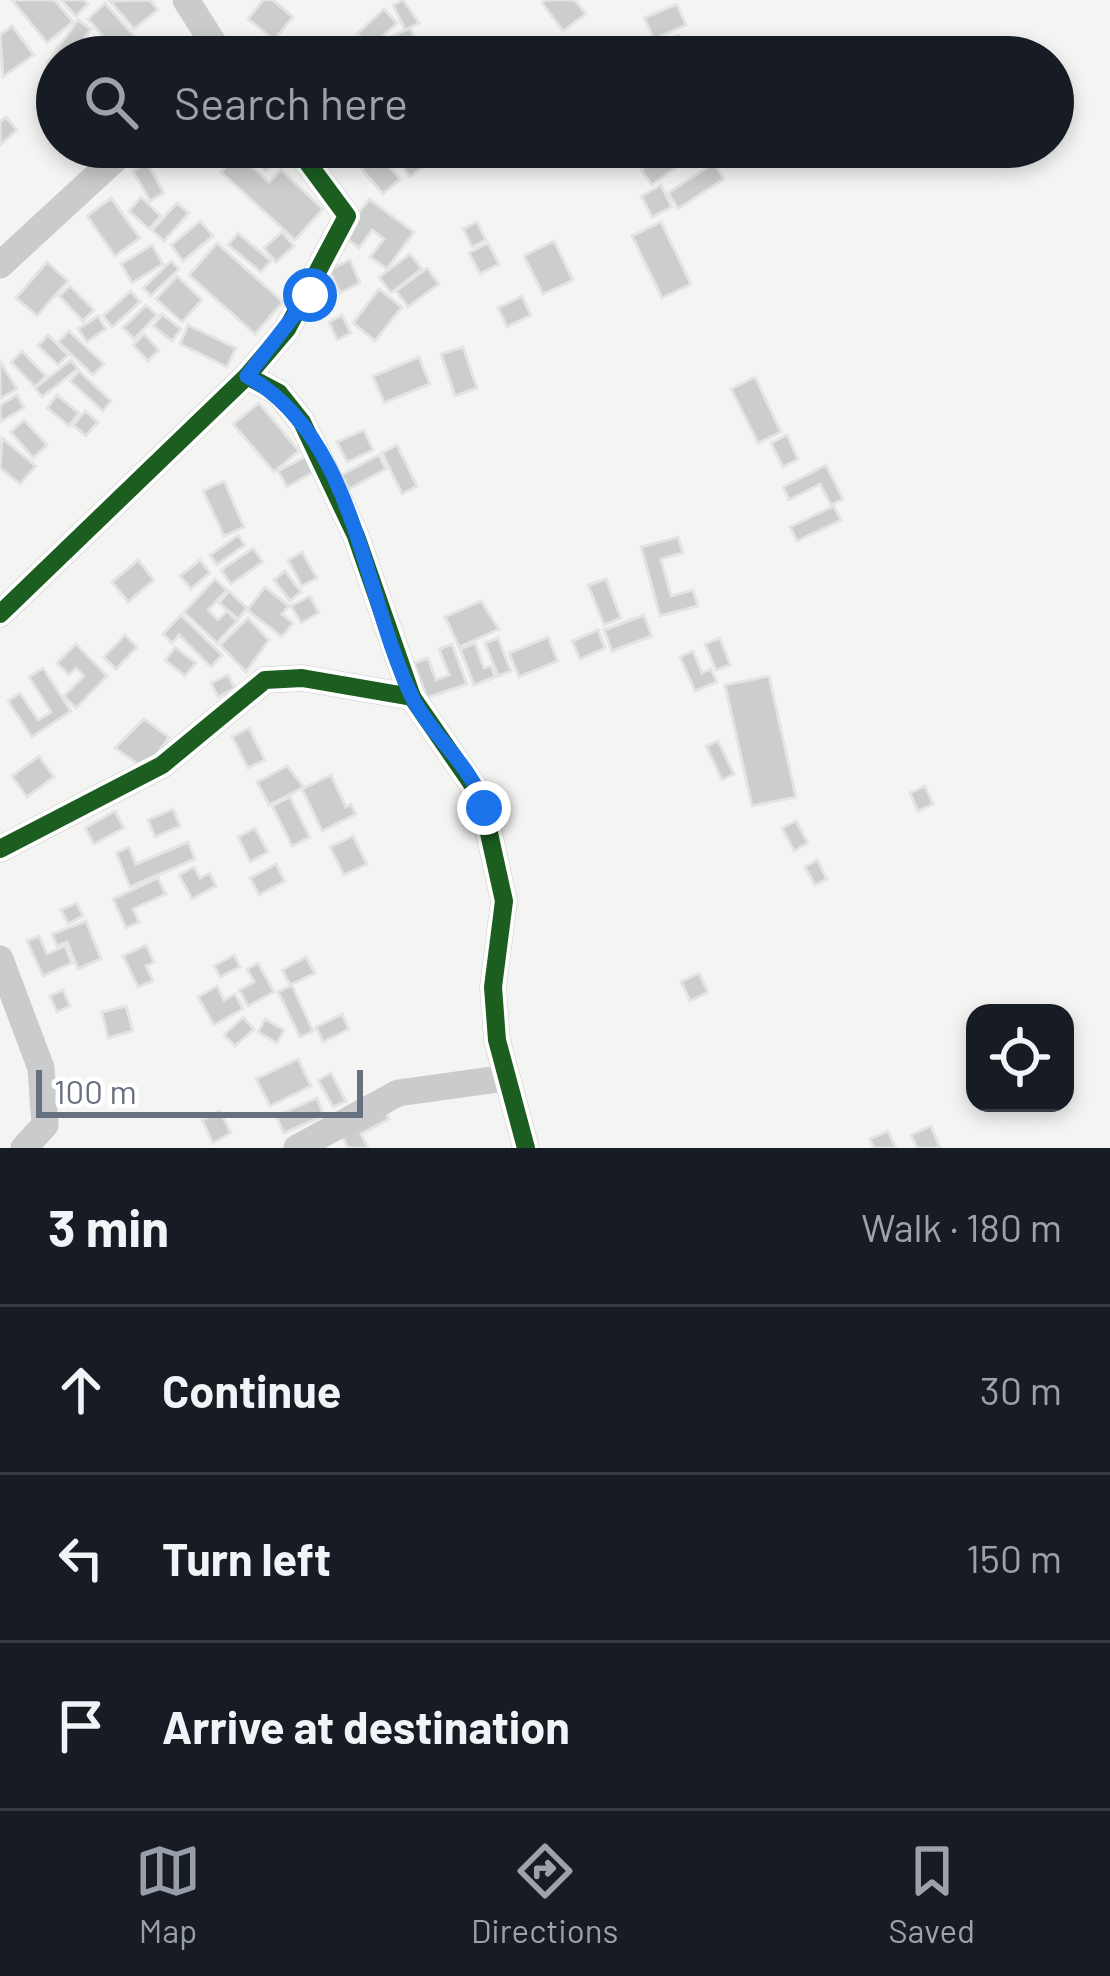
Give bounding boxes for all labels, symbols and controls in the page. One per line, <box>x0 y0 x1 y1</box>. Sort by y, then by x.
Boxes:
search box <box>36 36 1074 168</box>
icon: search <box>78 69 144 135</box>
text: Search here <box>174 75 408 129</box>
route start <box>283 268 337 322</box>
route end <box>457 781 511 835</box>
map controls <box>966 1004 1074 1112</box>
button: locate <box>966 1004 1074 1112</box>
scale bar <box>36 1064 363 1117</box>
text: 100 m <box>54 1071 137 1111</box>
text: 3 min <box>48 1196 169 1257</box>
text: Walk · 180 m <box>861 1203 1062 1250</box>
icon: ahead <box>48 1357 114 1423</box>
text: Continue <box>162 1363 341 1417</box>
text: 30 m <box>980 1366 1062 1413</box>
icon: left <box>48 1525 114 1591</box>
text: Turn left <box>162 1531 331 1585</box>
text: 150 m <box>966 1534 1062 1581</box>
icon: arrive <box>48 1693 114 1759</box>
text: Arrive at destination <box>162 1699 570 1753</box>
tab: Map <box>135 1838 201 1950</box>
tab: Directions <box>471 1838 618 1950</box>
tab: Saved <box>888 1838 975 1950</box>

